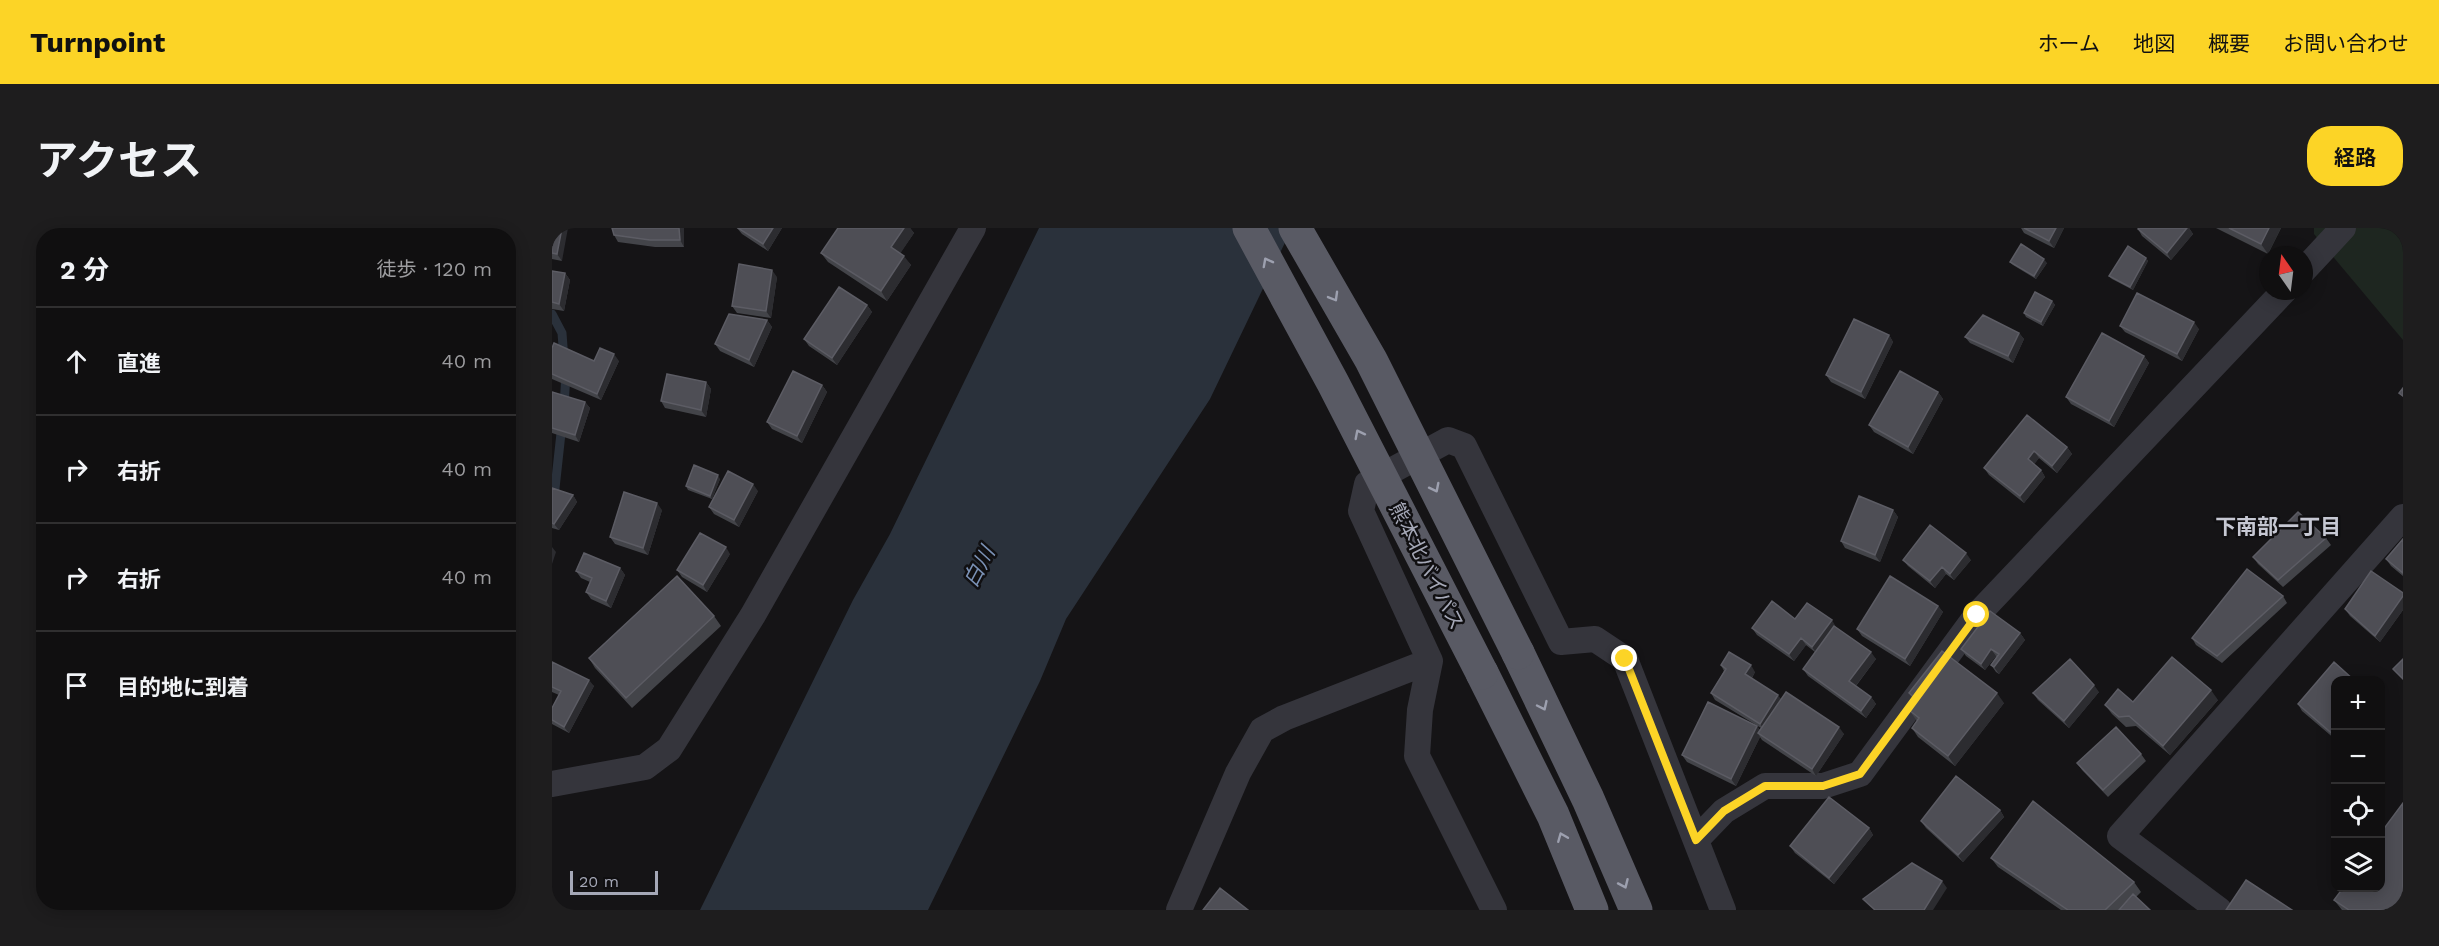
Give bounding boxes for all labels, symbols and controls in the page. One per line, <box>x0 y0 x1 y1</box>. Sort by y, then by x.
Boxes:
text: Turnpoint <box>30 26 165 59</box>
text: ホーム <box>2038 31 2100 56</box>
text: 地図 <box>2133 31 2175 56</box>
text: 概要 <box>2208 31 2250 56</box>
text: お問い合わせ <box>2283 31 2409 56</box>
button: 経路 <box>2307 126 2403 186</box>
text: アクセス <box>36 136 202 185</box>
north arrow <box>2259 246 2313 300</box>
text: 2 分 <box>60 255 109 285</box>
text: 徒歩 · 120 m <box>376 257 492 281</box>
one-way arrow <box>1263 257 1274 268</box>
one-way arrow <box>1327 291 1339 301</box>
icon: ahead <box>60 345 93 378</box>
text: 40 m <box>441 349 492 373</box>
text: 直進 <box>117 351 161 376</box>
one-way arrow <box>1355 429 1366 440</box>
icon: right <box>60 453 93 486</box>
text: 40 m <box>441 457 492 481</box>
text: 右折 <box>117 459 161 484</box>
one-way arrow <box>1428 482 1439 493</box>
street label: 熊本北バイパス <box>1385 498 1469 634</box>
district label: 下南部一丁目 <box>2215 514 2341 539</box>
water label: 白川 <box>958 541 1000 591</box>
icon: right <box>60 561 93 594</box>
text: 40 m <box>441 565 492 589</box>
text: 右折 <box>117 567 161 592</box>
route start <box>1963 601 1989 627</box>
route end <box>1611 645 1637 671</box>
icon: arrive <box>60 669 93 702</box>
text: 目的地に到着 <box>117 675 249 700</box>
map controls <box>2331 676 2385 892</box>
button: + <box>2331 676 2385 730</box>
one-way arrow <box>1536 700 1548 711</box>
button: − <box>2331 730 2385 784</box>
button: locate <box>2331 784 2385 838</box>
one-way arrow <box>1557 832 1569 843</box>
button: layers <box>2331 838 2385 892</box>
scale bar <box>570 868 658 896</box>
text: 20 m <box>579 872 619 891</box>
one-way arrow <box>1617 877 1629 888</box>

